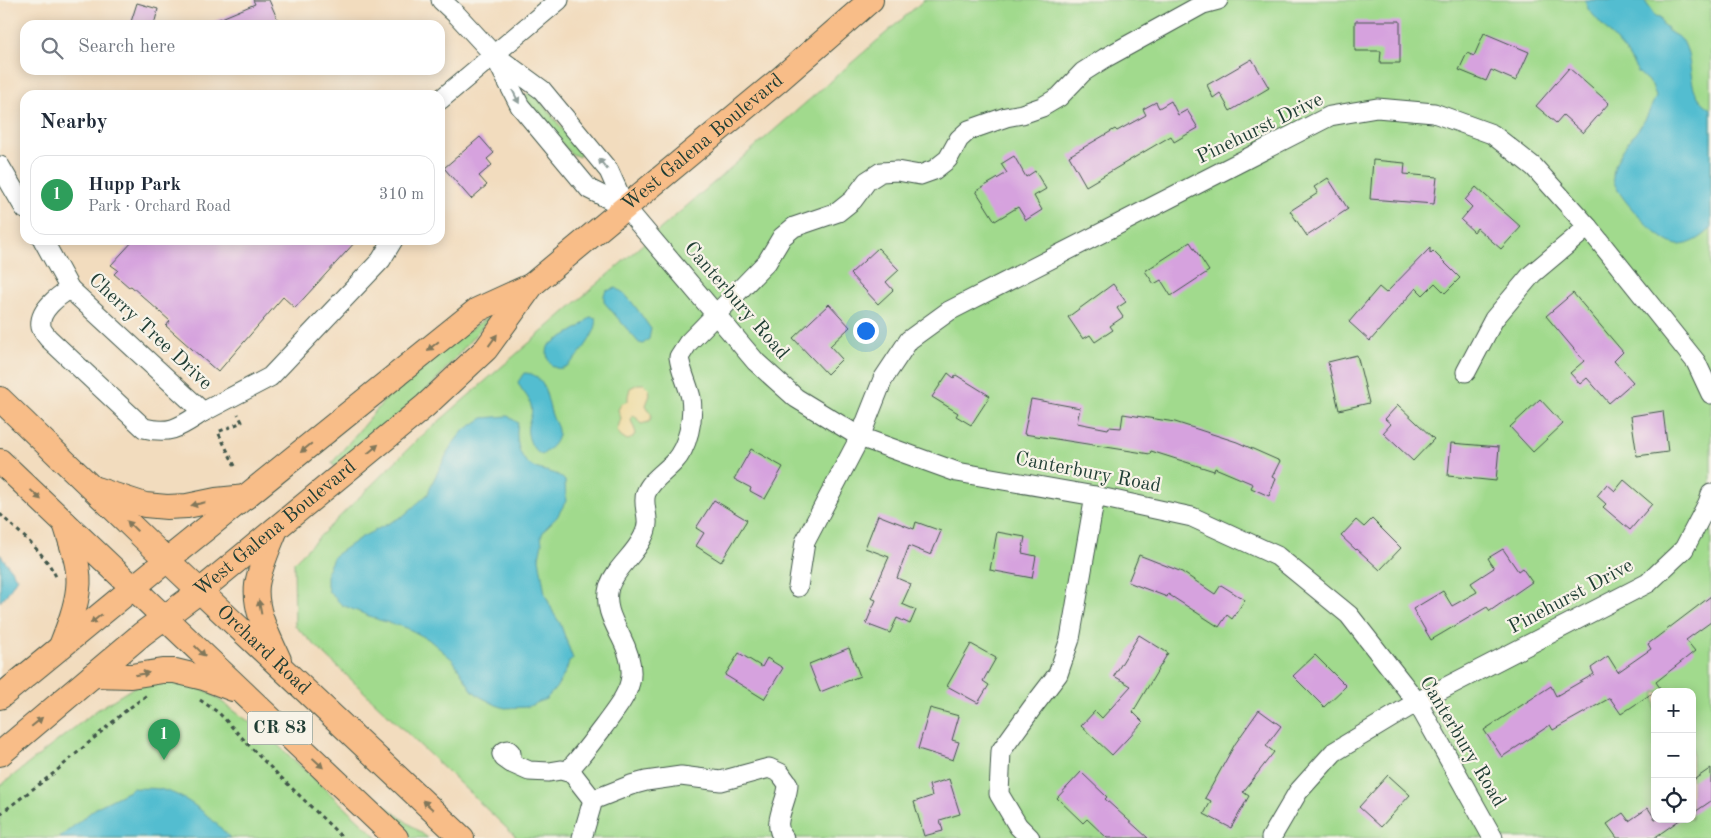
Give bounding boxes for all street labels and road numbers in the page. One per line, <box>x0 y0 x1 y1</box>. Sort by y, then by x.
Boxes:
street label: West Galena Boulevard <box>619 71 787 215</box>
street label: Pinehurst Drive <box>1194 90 1326 168</box>
street label: Canterbury Road <box>680 238 792 364</box>
street label: Cherry Tree Drive <box>84 270 216 394</box>
street label: Canterbury Road <box>1013 449 1163 497</box>
street label: West Galena Boulevard <box>191 457 360 601</box>
street label: Pinehurst Drive <box>1505 556 1637 638</box>
street label: Orchard Road <box>212 602 314 699</box>
street label: Canterbury Road <box>1415 673 1509 811</box>
road number: CR 83 <box>248 711 312 744</box>

